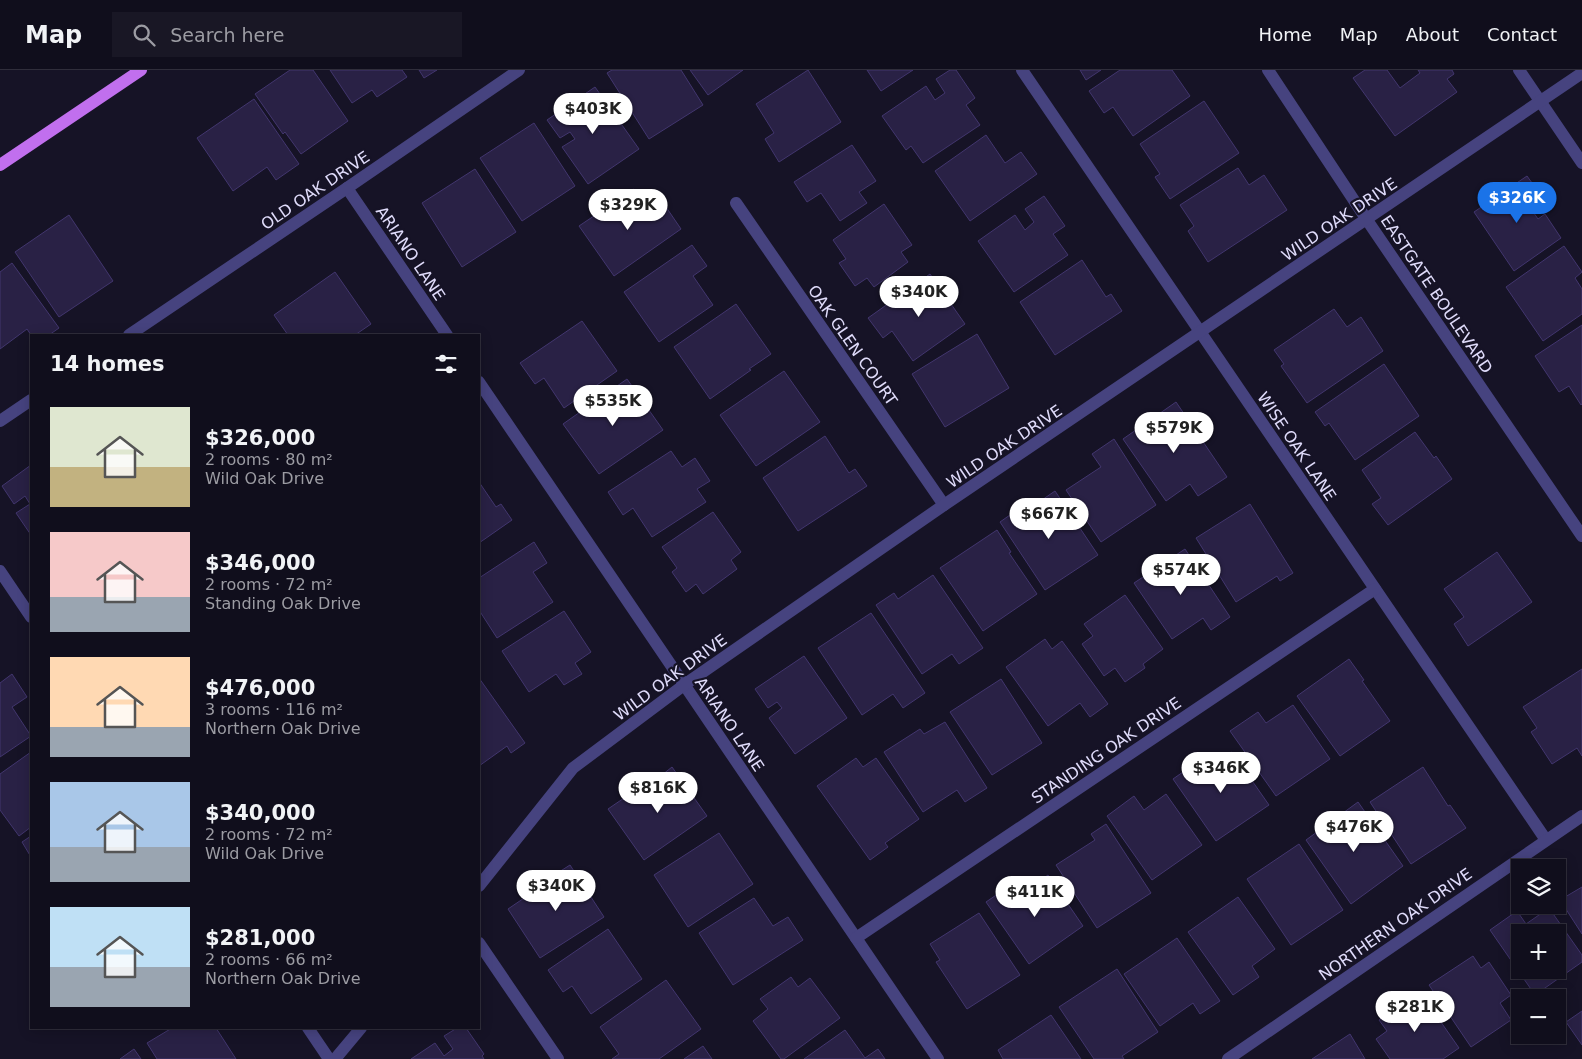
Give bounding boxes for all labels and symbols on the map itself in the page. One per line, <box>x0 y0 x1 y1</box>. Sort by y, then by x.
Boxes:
pin: $403K <box>558 92 628 135</box>
street label: OLD OAK DRIVE <box>257 147 373 234</box>
street label: WILD OAK DRIVE <box>1278 174 1401 265</box>
pin: $326K <box>1482 182 1552 224</box>
pin: $329K <box>593 189 663 231</box>
street label: ARIANO LANE <box>372 202 449 304</box>
street label: EASTGATE BOULEVARD <box>1377 212 1497 377</box>
pin: $340K <box>884 276 954 318</box>
street label: OAK GLEN COURT <box>804 281 901 409</box>
pin: $535K <box>578 384 648 427</box>
street label: WISE OAK LANE <box>1253 388 1340 504</box>
street label: WILD OAK DRIVE <box>943 401 1066 492</box>
pin: $579K <box>1139 412 1209 454</box>
pin: $667K <box>1014 498 1084 540</box>
pin: $574K <box>1146 554 1216 596</box>
street label: WILD OAK DRIVE <box>610 630 730 725</box>
street label: ARIANO LANE <box>691 673 768 775</box>
street label: STANDING OAK DRIVE <box>1028 693 1185 808</box>
pin: $346K <box>1186 752 1256 794</box>
pin: $816K <box>623 772 693 814</box>
pin: $476K <box>1319 810 1389 853</box>
street label: NORTHERN OAK DRIVE <box>1315 864 1476 985</box>
pin: $340K <box>521 870 591 912</box>
pin: $411K <box>1000 876 1070 918</box>
pin: $281K <box>1380 990 1450 1033</box>

